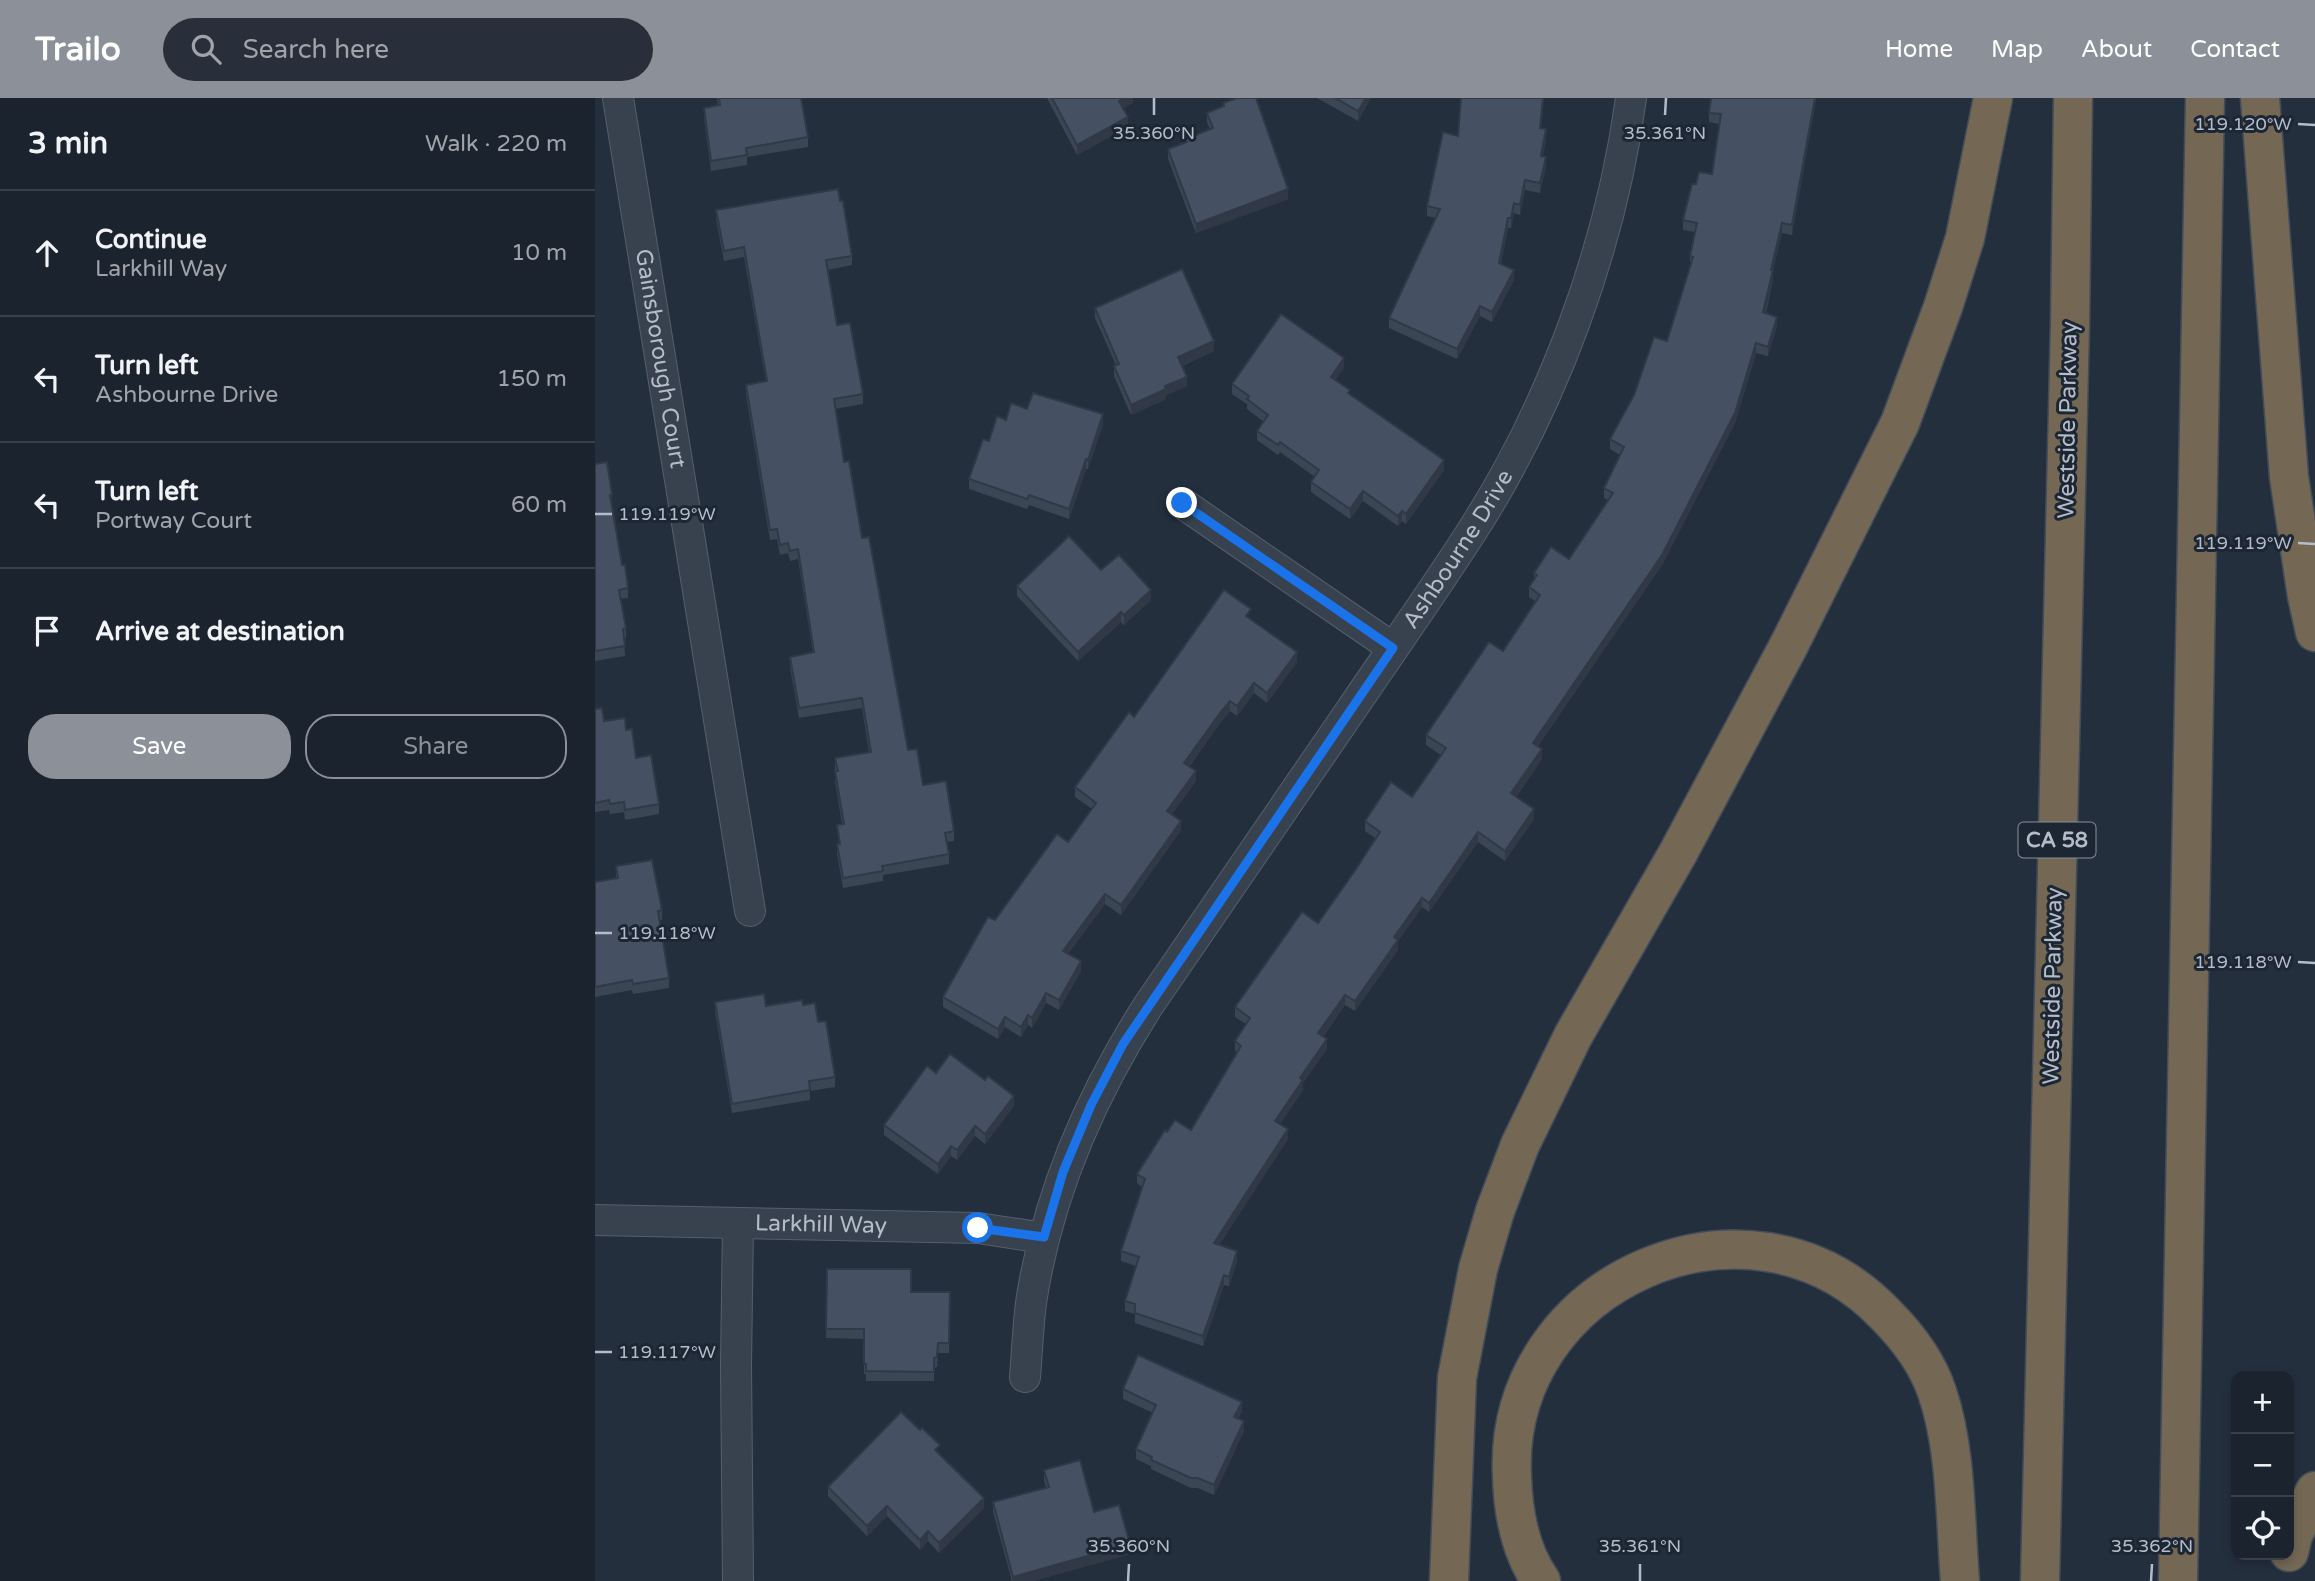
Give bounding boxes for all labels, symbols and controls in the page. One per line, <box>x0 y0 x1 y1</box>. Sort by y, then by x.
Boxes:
search box <box>163 18 653 81</box>
text: Trailo <box>35 30 121 69</box>
icon: search <box>187 30 225 68</box>
text: Search here <box>243 34 389 65</box>
text: Home <box>1885 35 1953 64</box>
text: Map <box>1991 35 2043 64</box>
text: About <box>2081 35 2152 64</box>
text: Contact <box>2190 35 2280 64</box>
text: 119.120°W <box>2194 113 2292 135</box>
text: 35.360°N <box>1113 122 1195 144</box>
text: 35.361°N <box>1624 122 1706 144</box>
text: 3 min <box>28 125 108 162</box>
text: Walk · 220 m <box>425 130 567 158</box>
text: Continue <box>95 224 207 255</box>
icon: ahead <box>28 234 66 272</box>
text: 10 m <box>511 239 567 267</box>
street label: Gainsborough Court <box>629 247 692 471</box>
text: Larkhill Way <box>95 255 227 283</box>
street label: Westside Parkway <box>2052 321 2084 519</box>
text: Turn left <box>95 350 198 381</box>
icon: left <box>28 360 66 398</box>
text: 150 m <box>497 365 567 393</box>
text: Ashbourne Drive <box>95 381 278 409</box>
street label: Ashbourne Drive <box>1397 465 1519 634</box>
text: Turn left <box>95 476 198 507</box>
icon: left <box>28 486 66 524</box>
route end <box>1166 487 1197 518</box>
text: 60 m <box>511 491 567 519</box>
text: 119.119°W <box>618 503 716 525</box>
text: Portway Court <box>95 507 252 535</box>
text: 119.119°W <box>2194 532 2292 554</box>
icon: arrive <box>28 612 66 650</box>
text: Arrive at destination <box>95 616 345 647</box>
button: Save <box>28 714 291 779</box>
button: Share <box>305 714 567 779</box>
road number: CA 58 <box>2019 822 2095 858</box>
street label: Westside Parkway <box>2037 887 2069 1085</box>
text: 119.118°W <box>618 922 716 944</box>
text: 119.118°W <box>2194 951 2292 973</box>
street label: Larkhill Way <box>755 1209 887 1240</box>
route start <box>962 1212 993 1243</box>
text: 119.117°W <box>618 1341 716 1363</box>
map controls <box>2231 1371 2294 1560</box>
button: + <box>2231 1371 2294 1434</box>
button: − <box>2231 1434 2294 1497</box>
button: locate <box>2231 1497 2294 1560</box>
text: 35.360°N <box>1088 1535 1170 1557</box>
text: 35.361°N <box>1599 1535 1681 1557</box>
text: 35.362°N <box>2111 1535 2193 1557</box>

